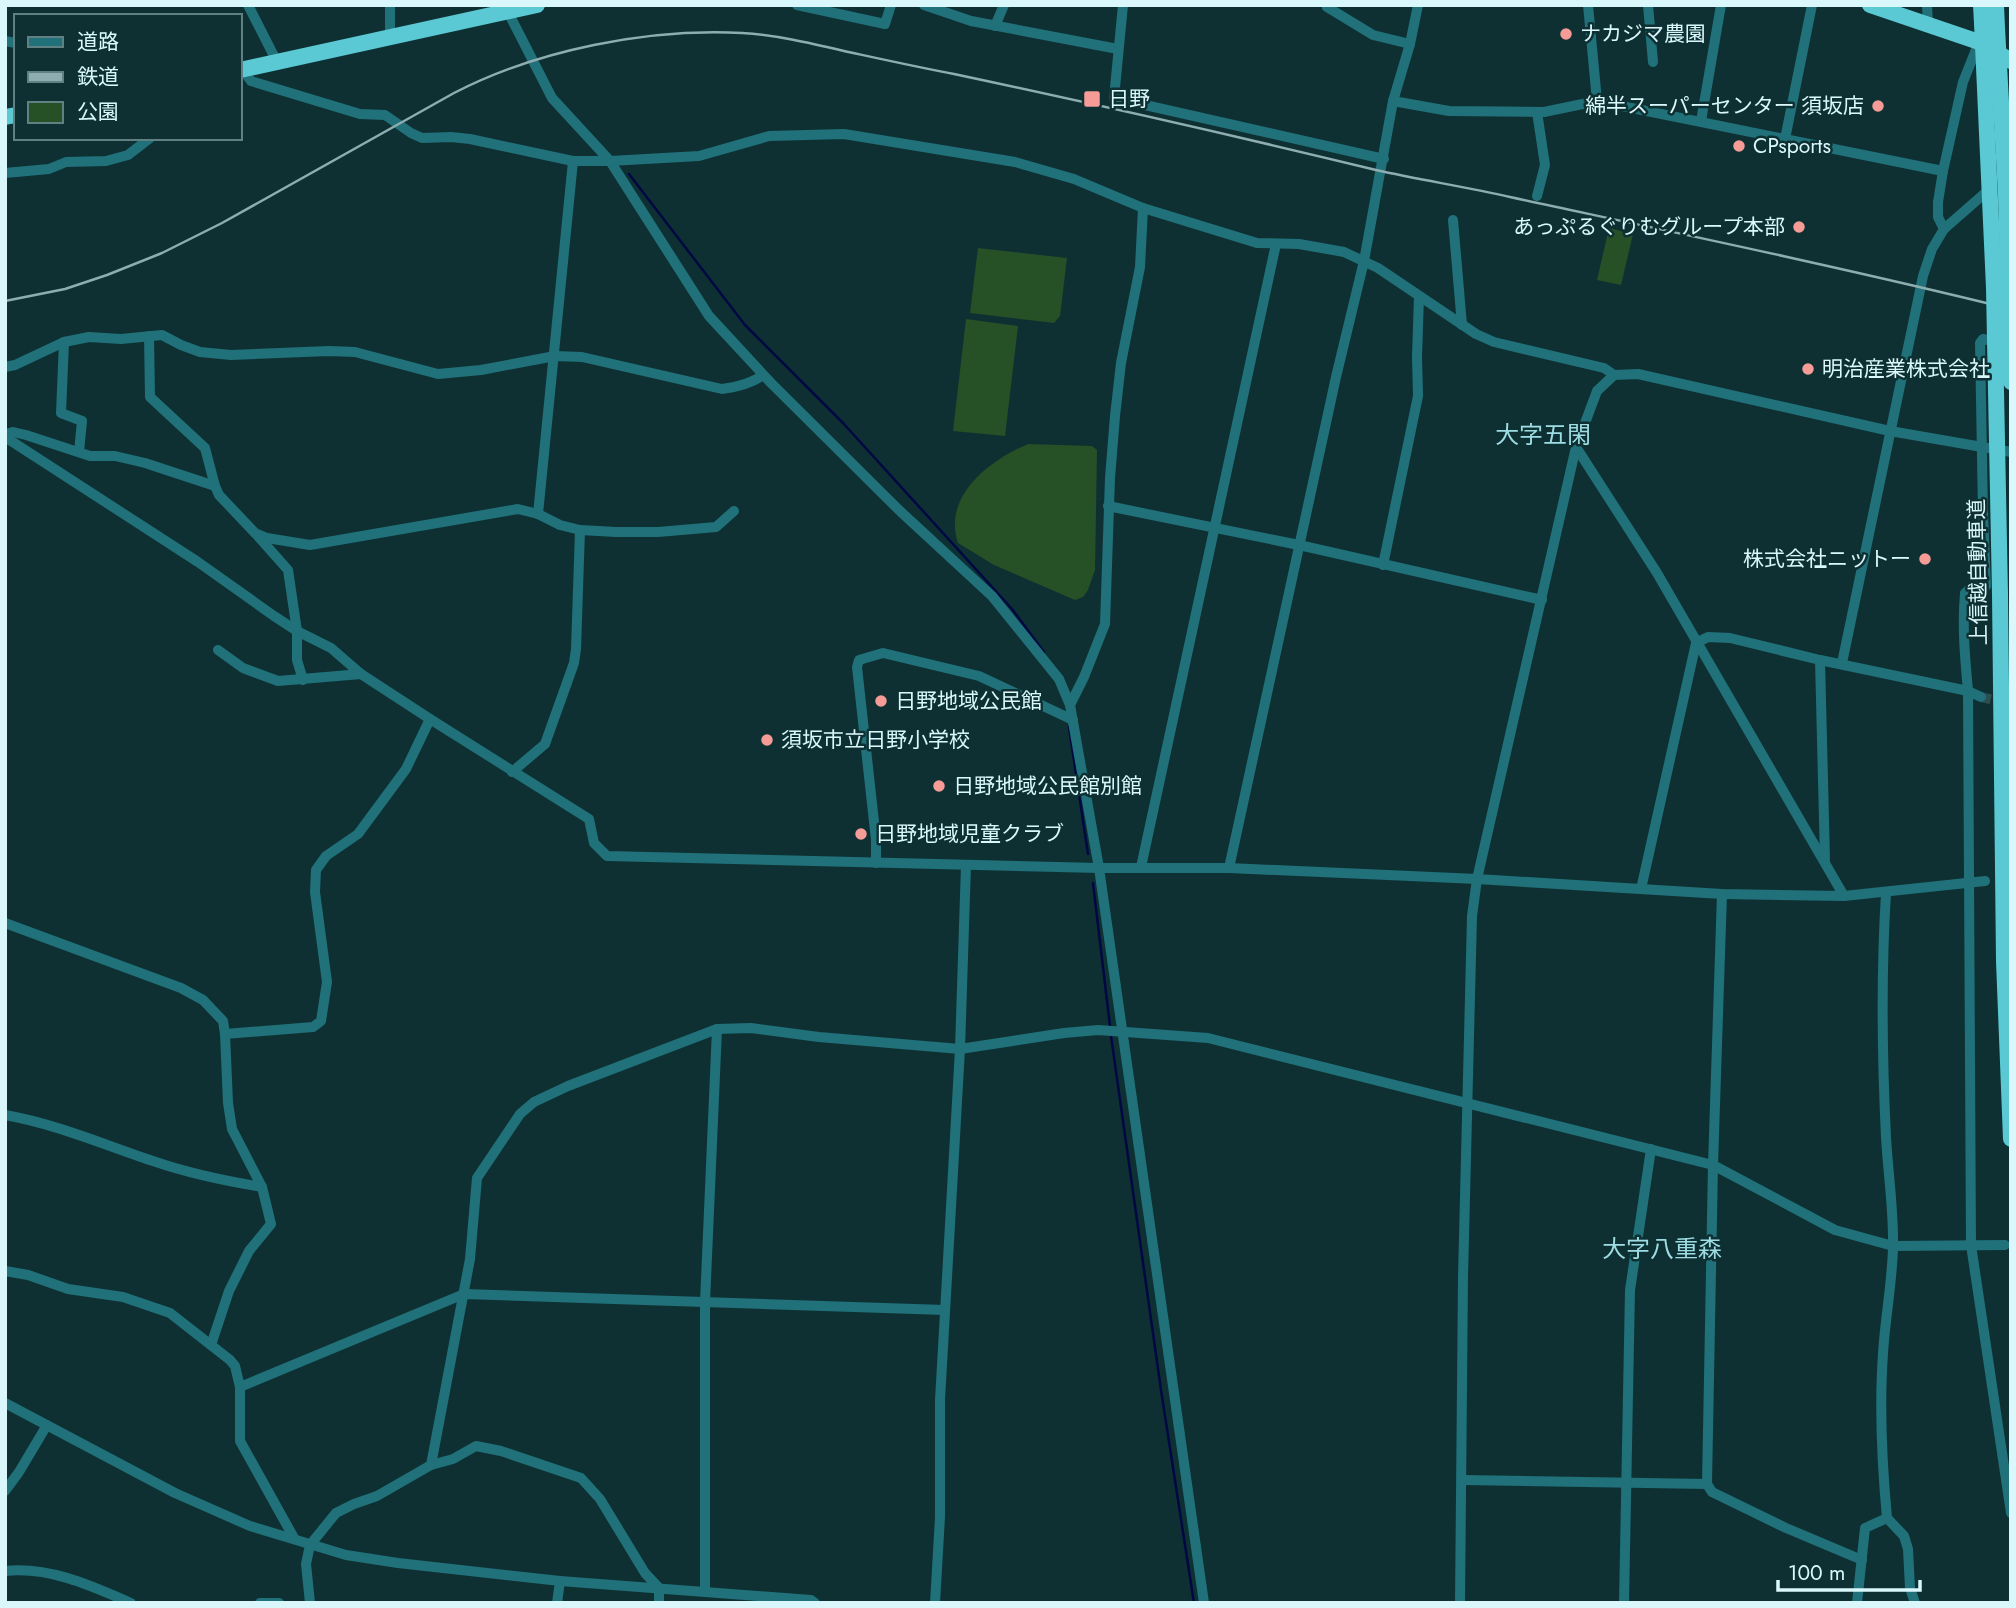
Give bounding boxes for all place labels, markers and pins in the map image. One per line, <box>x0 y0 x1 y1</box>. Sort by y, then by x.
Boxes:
place label: ナカジマ農園 <box>1580 19 1706 49</box>
marker: ナカジマ農園 <box>1558 26 1574 42</box>
place label: 日野 <box>1108 84 1150 114</box>
marker: 日野 <box>1082 89 1102 109</box>
place label: 綿半スーパーセンター 須坂店 <box>1585 91 1864 121</box>
marker: 綿半スーパーセンター 須坂店 <box>1870 98 1886 114</box>
place label: CPsports <box>1753 131 1831 161</box>
marker: CPsports <box>1731 138 1747 154</box>
place label: あっぷるぐりむグループ本部 <box>1513 212 1785 242</box>
marker: あっぷるぐりむグループ本部 <box>1791 219 1807 235</box>
place label: 明治産業株式会社 <box>1822 354 1990 384</box>
marker: 明治産業株式会社 <box>1800 361 1816 377</box>
place label: 株式会社ニットー <box>1743 544 1911 574</box>
marker: 株式会社ニットー <box>1917 551 1933 567</box>
place label: 日野地域公民館 <box>895 686 1042 716</box>
marker: 日野地域公民館 <box>873 693 889 709</box>
place label: 須坂市立日野小学校 <box>781 725 970 755</box>
marker: 須坂市立日野小学校 <box>759 732 775 748</box>
place label: 日野地域公民館別館 <box>953 771 1142 801</box>
marker: 日野地域公民館別館 <box>931 778 947 794</box>
place label: 日野地域児童クラブ <box>875 819 1064 849</box>
marker: 日野地域児童クラブ <box>853 826 869 842</box>

